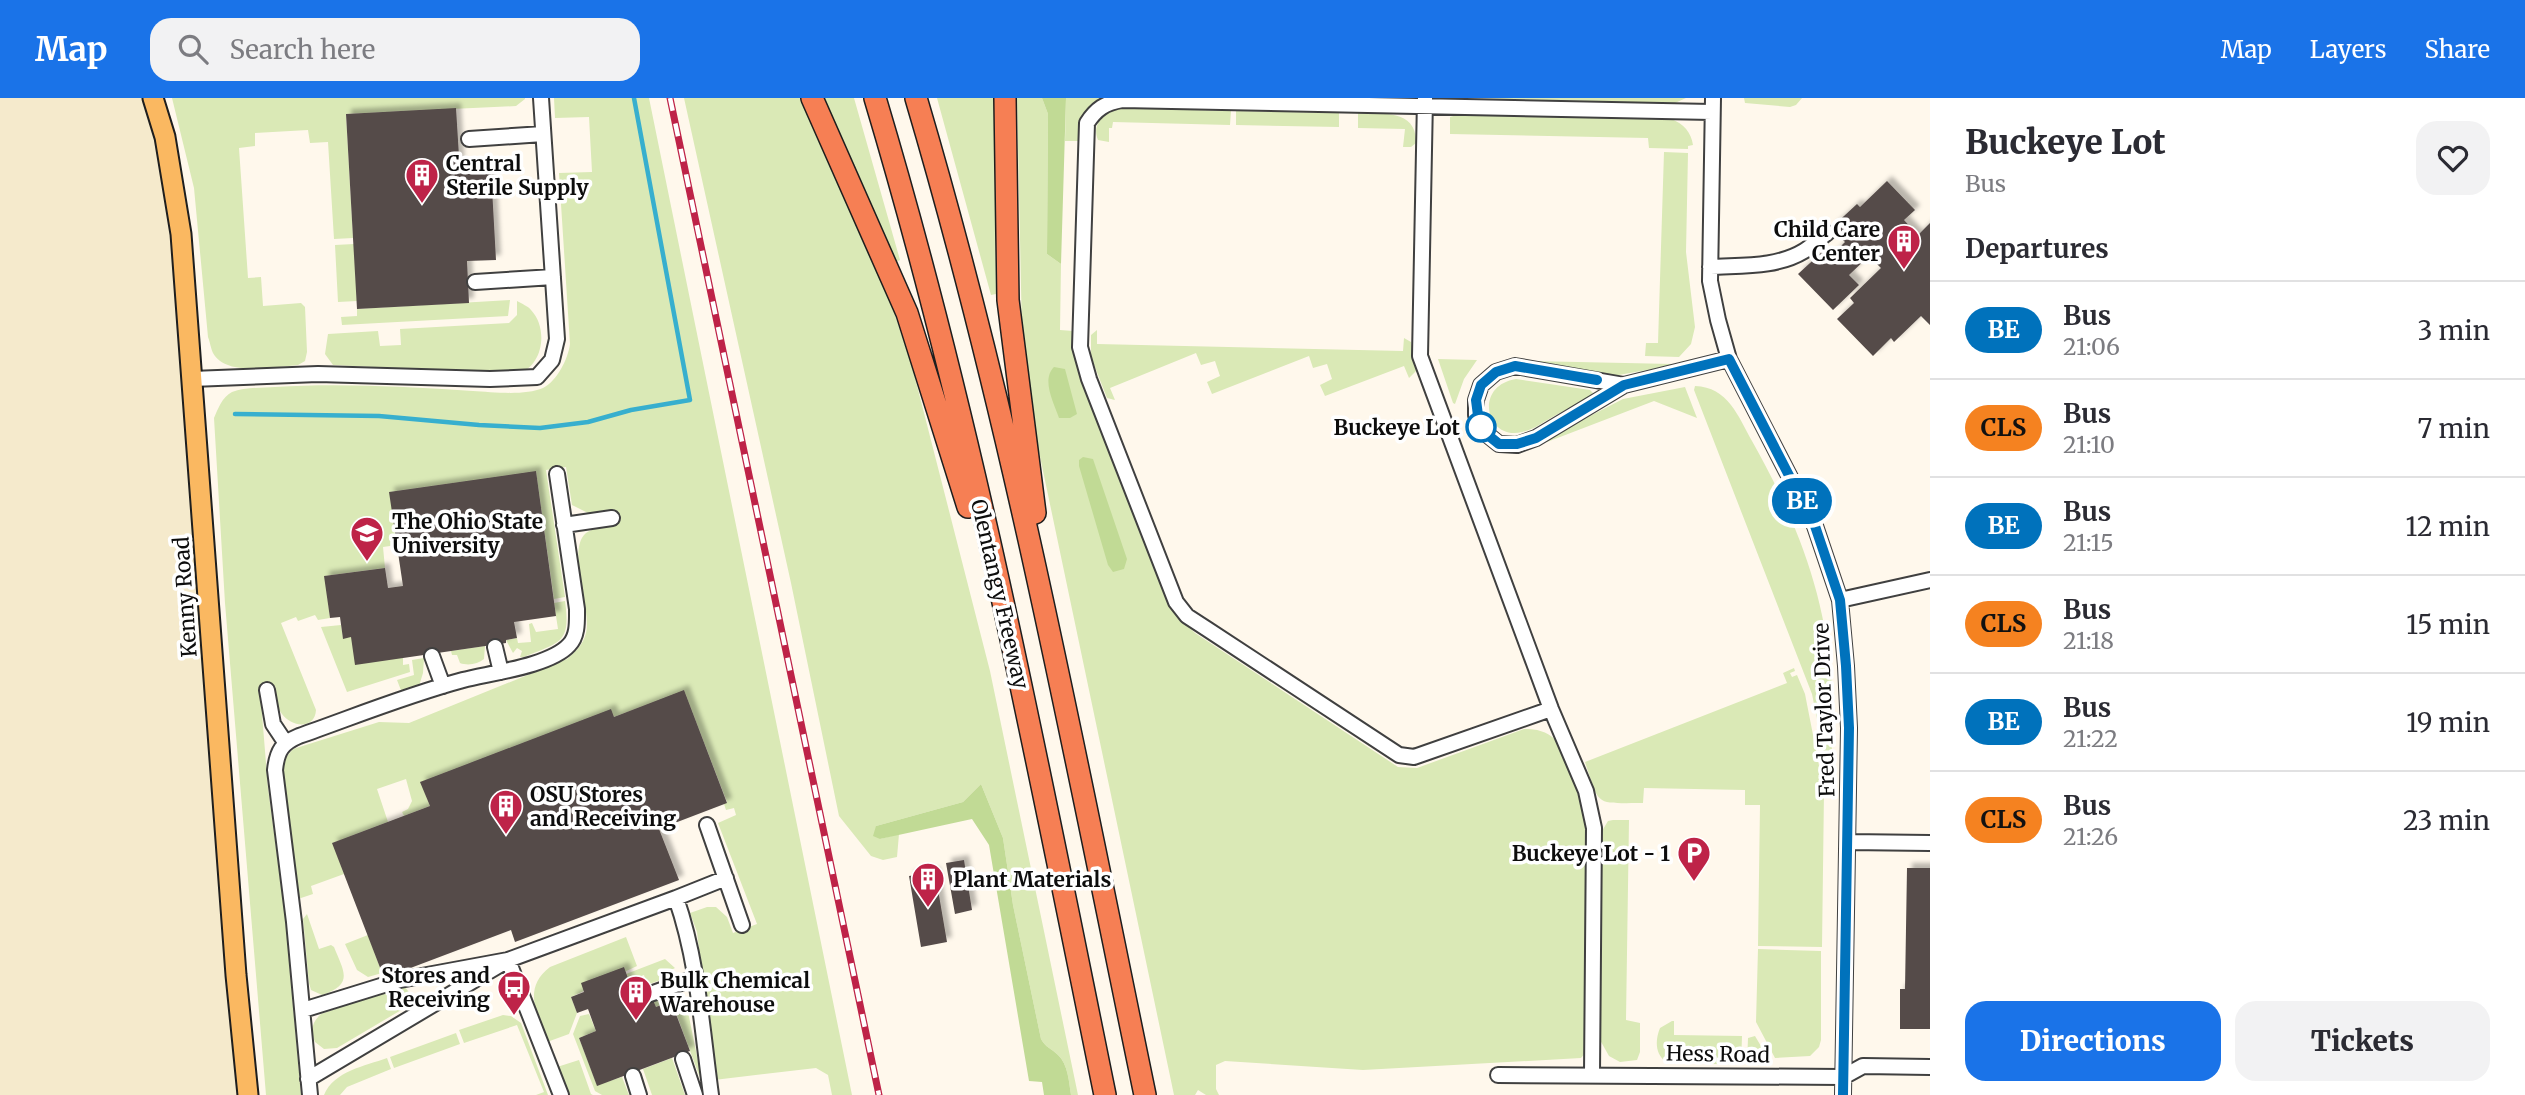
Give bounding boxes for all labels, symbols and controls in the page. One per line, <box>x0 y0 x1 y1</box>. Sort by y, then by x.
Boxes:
search box <box>150 18 640 81</box>
text: Map <box>35 29 108 70</box>
icon: search <box>174 30 212 68</box>
text: Search here <box>230 33 375 66</box>
text: Map <box>2221 34 2272 65</box>
text: Layers <box>2310 34 2386 65</box>
text: Share <box>2424 34 2490 65</box>
button: heart <box>2416 121 2490 195</box>
text: Buckeye Lot <box>1965 122 2166 163</box>
place label: Central Sterile Supply <box>446 150 589 201</box>
building icon: Central Sterile Supply <box>403 156 441 205</box>
text: Bus <box>1965 169 2006 198</box>
place label: Child Care Center <box>1774 216 1880 267</box>
building icon: Child Care Center <box>1885 222 1923 271</box>
text: Departures <box>1965 232 2109 265</box>
text: Bus <box>2063 299 2111 332</box>
text: BE <box>1987 314 2020 345</box>
text: 3 min <box>2418 314 2490 347</box>
text: 21:06 <box>2063 332 2120 361</box>
text: Bus <box>2063 397 2111 430</box>
marker: Buckeye Lot <box>1466 412 1496 442</box>
text: CLS <box>1981 412 2026 443</box>
text: 7 min <box>2418 412 2490 445</box>
place label: Buckeye Lot <box>1333 414 1461 441</box>
text: 21:10 <box>2063 430 2115 459</box>
line badge: BE <box>1770 478 1834 524</box>
text: BE <box>1786 485 1818 516</box>
text: Bus <box>2063 495 2111 528</box>
street label: Olentangy Freeway <box>965 496 1035 692</box>
place label: The Ohio State University <box>392 508 543 559</box>
text: BE <box>1987 510 2020 541</box>
text: 12 min <box>2406 510 2490 543</box>
school or university icon: The Ohio State University <box>348 514 386 563</box>
text: 21:15 <box>2063 528 2114 557</box>
street label: Kenny Road <box>167 535 203 658</box>
text: Bus <box>2063 593 2111 626</box>
text: CLS <box>1981 608 2026 639</box>
text: 15 min <box>2406 608 2490 641</box>
street label: Fred Taylor Drive <box>1807 622 1841 798</box>
text: 21:18 <box>2063 626 2114 655</box>
text: Bus <box>2063 691 2111 724</box>
text: BE <box>1987 706 2020 737</box>
text: 19 min <box>2406 706 2490 739</box>
text: 21:22 <box>2063 724 2118 753</box>
place label: OSU Stores and Receiving <box>530 781 676 832</box>
building icon: OSU Stores and Receiving <box>487 787 525 836</box>
text: Bus <box>2063 789 2111 822</box>
text: CLS <box>1981 804 2026 835</box>
text: 23 min <box>2403 804 2490 837</box>
text: 21:26 <box>2063 822 2118 851</box>
parking icon: Buckeye Lot - 1 <box>1675 834 1713 883</box>
place label: Buckeye Lot - 1 <box>1512 840 1670 867</box>
building icon: Plant Materials <box>909 860 947 909</box>
place label: Plant Materials <box>953 866 1111 893</box>
place label: Stores and Receiving <box>381 962 490 1013</box>
place label: Bulk Chemical Warehouse <box>659 967 810 1018</box>
bus stop icon: Stores and Receiving <box>495 968 533 1017</box>
building icon: Bulk Chemical Warehouse <box>617 973 655 1022</box>
button: Directions <box>1965 1001 2221 1081</box>
button: Tickets <box>2235 1001 2490 1081</box>
street label: Hess Road <box>1666 1040 1771 1068</box>

